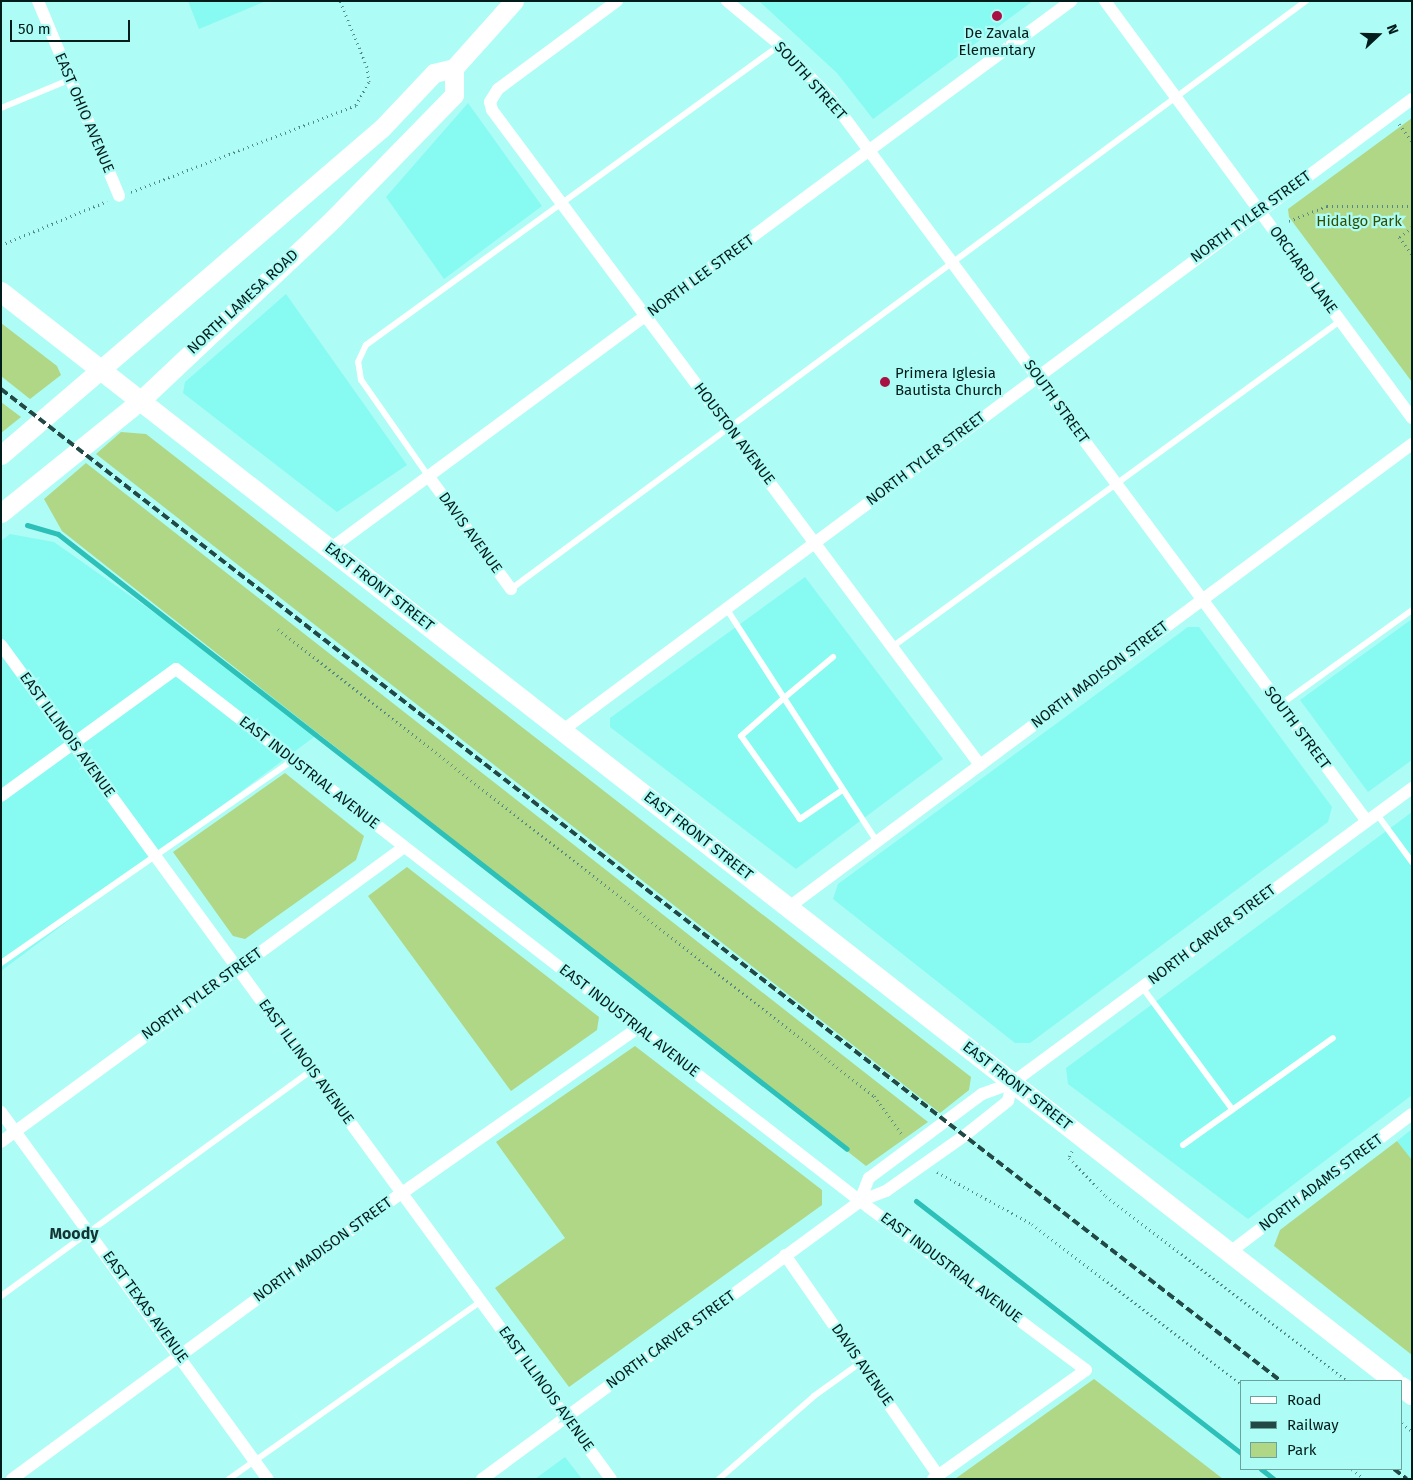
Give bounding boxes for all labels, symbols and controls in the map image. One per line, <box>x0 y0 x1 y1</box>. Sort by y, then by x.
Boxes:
scale bar <box>12 10 132 42</box>
marker: De Zavala Elementary <box>991 10 1003 22</box>
north arrow <box>1353 10 1403 60</box>
text: 50 m <box>18 20 51 38</box>
text: N <box>1383 22 1402 37</box>
place label: De Zavala Elementary <box>959 24 1035 59</box>
street label: SOUTH STREET <box>770 38 850 124</box>
street label: EAST OHIO AVENUE <box>51 50 117 176</box>
street label: NORTH TYLER STREET <box>1187 167 1315 267</box>
park label: Hidalgo Park <box>1316 213 1402 231</box>
street label: ORCHARD LANE <box>1265 223 1341 317</box>
street label: NORTH LEE STREET <box>644 231 758 321</box>
street label: NORTH LAMESA ROAD <box>184 246 302 358</box>
street label: SOUTH STREET <box>1020 357 1092 447</box>
place label: Primera Iglesia Bautista Church <box>895 364 1002 399</box>
marker: Primera Iglesia Bautista Church <box>879 376 891 388</box>
street label: HOUSTON AVENUE <box>690 379 778 489</box>
street label: NORTH TYLER STREET <box>863 408 989 510</box>
street label: DAVIS AVENUE <box>435 489 505 577</box>
street label: EAST FRONT STREET <box>321 539 437 635</box>
street label: NORTH MADISON STREET <box>1028 618 1172 732</box>
street label: EAST ILLINOIS AVENUE <box>16 669 118 801</box>
street label: SOUTH STREET <box>1260 683 1334 773</box>
street label: EAST INDUSTRIAL AVENUE <box>236 713 382 833</box>
street label: EAST FRONT STREET <box>640 788 756 884</box>
street label: NORTH CARVER STREET <box>1145 881 1279 989</box>
street label: NORTH TYLER STREET <box>138 944 266 1044</box>
street label: EAST INDUSTRIAL AVENUE <box>556 961 702 1081</box>
street label: EAST ILLINOIS AVENUE <box>255 996 357 1128</box>
street label: EAST FRONT STREET <box>959 1038 1075 1134</box>
street label: NORTH ADAMS STREET <box>1256 1131 1386 1235</box>
street label: NORTH MADISON STREET <box>250 1194 396 1306</box>
street label: EAST INDUSTRIAL AVENUE <box>877 1209 1025 1327</box>
district label: Moody <box>49 1224 99 1244</box>
street label: EAST TEXAS AVENUE <box>98 1248 192 1366</box>
street label: NORTH CARVER STREET <box>603 1287 739 1393</box>
street label: DAVIS AVENUE <box>827 1321 897 1409</box>
street label: EAST ILLINOIS AVENUE <box>495 1323 597 1455</box>
legend <box>1240 1380 1403 1470</box>
text: Road <box>1287 1391 1322 1409</box>
text: Railway <box>1287 1416 1339 1434</box>
text: Park <box>1287 1441 1317 1459</box>

